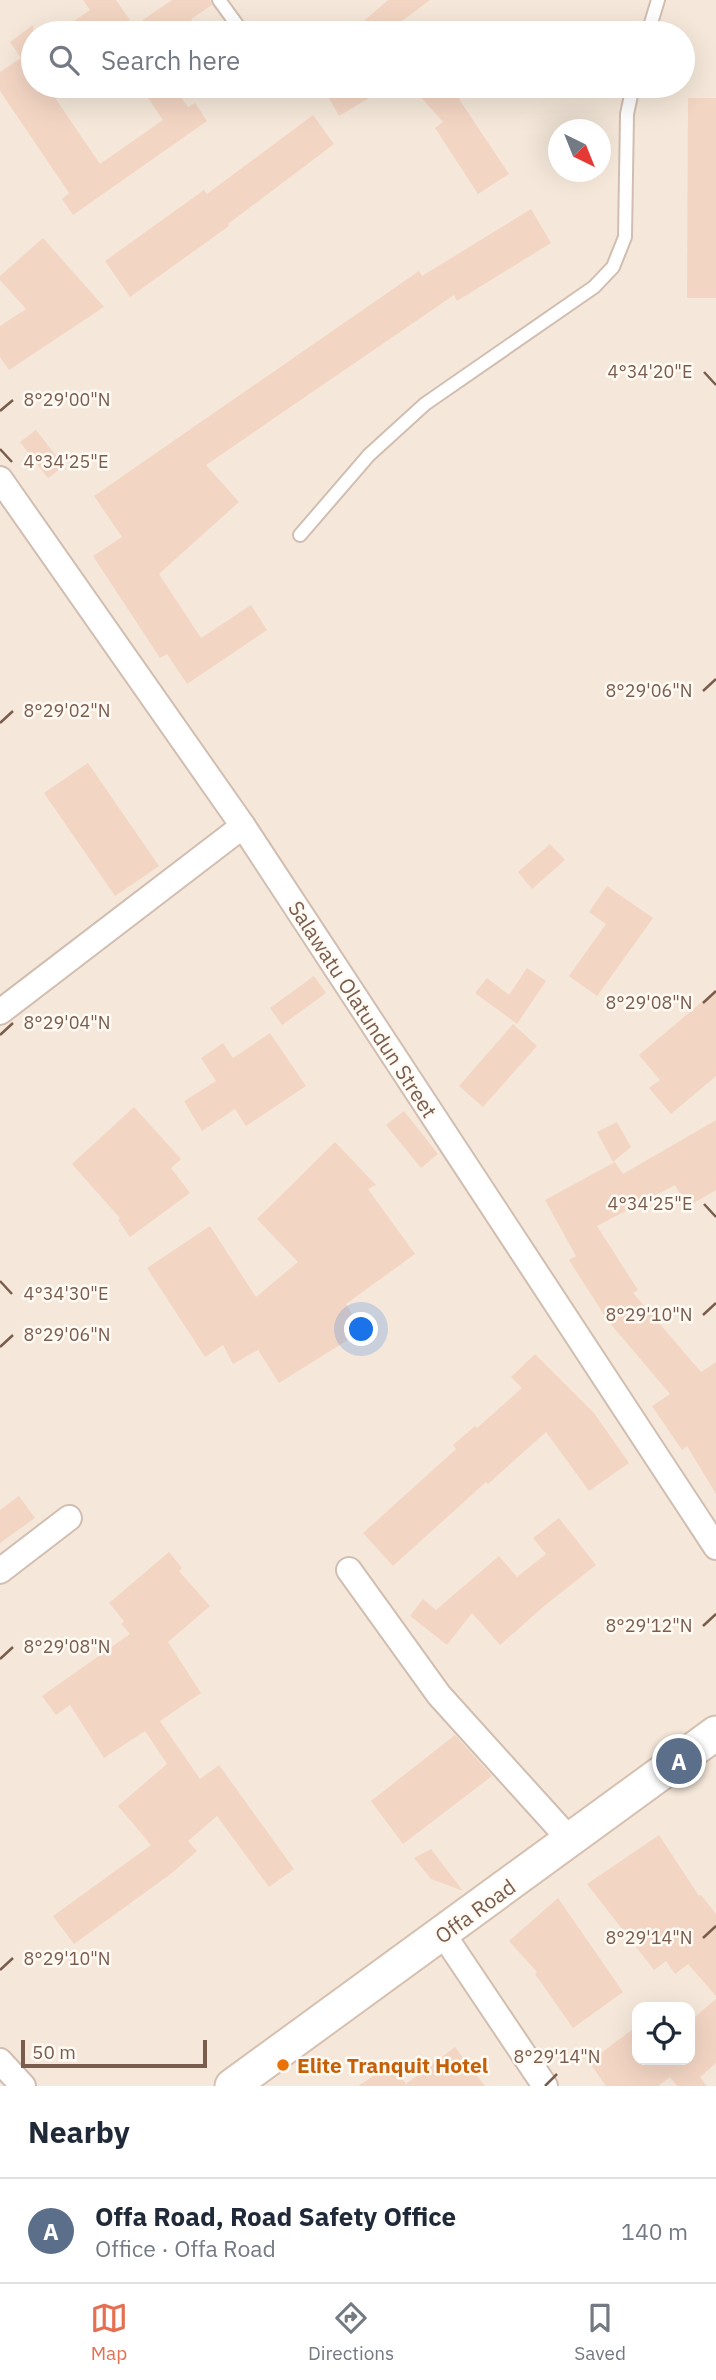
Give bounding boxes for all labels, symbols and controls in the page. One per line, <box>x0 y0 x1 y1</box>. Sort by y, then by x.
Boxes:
search box <box>21 21 695 98</box>
icon: search <box>45 41 83 79</box>
text: Search here <box>101 43 240 77</box>
north arrow <box>548 119 611 182</box>
text: 4°34'20"E <box>608 360 692 383</box>
text: 8°29'00"N <box>23 388 111 411</box>
text: 4°34'25"E <box>24 450 108 473</box>
text: 8°29'06"N <box>605 679 693 702</box>
text: 8°29'02"N <box>23 699 111 722</box>
street label: Salawatu Olatundun Street <box>282 895 444 1123</box>
text: 8°29'08"N <box>605 991 693 1014</box>
text: 8°29'04"N <box>23 1011 111 1034</box>
text: 4°34'25"E <box>608 1192 692 1215</box>
text: 4°34'30"E <box>24 1282 108 1305</box>
text: 8°29'10"N <box>605 1303 693 1326</box>
your location <box>344 1312 378 1346</box>
text: 8°29'06"N <box>23 1323 111 1346</box>
text: 8°29'12"N <box>605 1614 693 1637</box>
text: 8°29'08"N <box>23 1635 111 1658</box>
pin: A <box>656 1735 702 1787</box>
street label: Offa Road <box>429 1872 521 1950</box>
text: 8°29'14"N <box>605 1926 693 1949</box>
text: 8°29'10"N <box>23 1947 111 1970</box>
map controls <box>632 2002 695 2065</box>
button: locate <box>632 2002 695 2065</box>
scale bar <box>21 2037 206 2069</box>
text: 50 m <box>32 2040 76 2064</box>
text: 8°29'14"N <box>513 2045 601 2068</box>
place label: Elite Tranquit Hotel <box>297 2051 488 2079</box>
marker: Elite Tranquit Hotel <box>275 2057 291 2073</box>
text: Nearby <box>28 2112 130 2151</box>
text: Offa Road, Road Safety Office <box>95 2199 456 2233</box>
text: A <box>43 2216 59 2246</box>
text: 140 m <box>621 2216 688 2246</box>
text: Office · Offa Road <box>95 2233 276 2263</box>
tab: Map <box>90 2299 128 2365</box>
tab: Directions <box>308 2299 394 2365</box>
tab: Saved <box>574 2299 626 2365</box>

